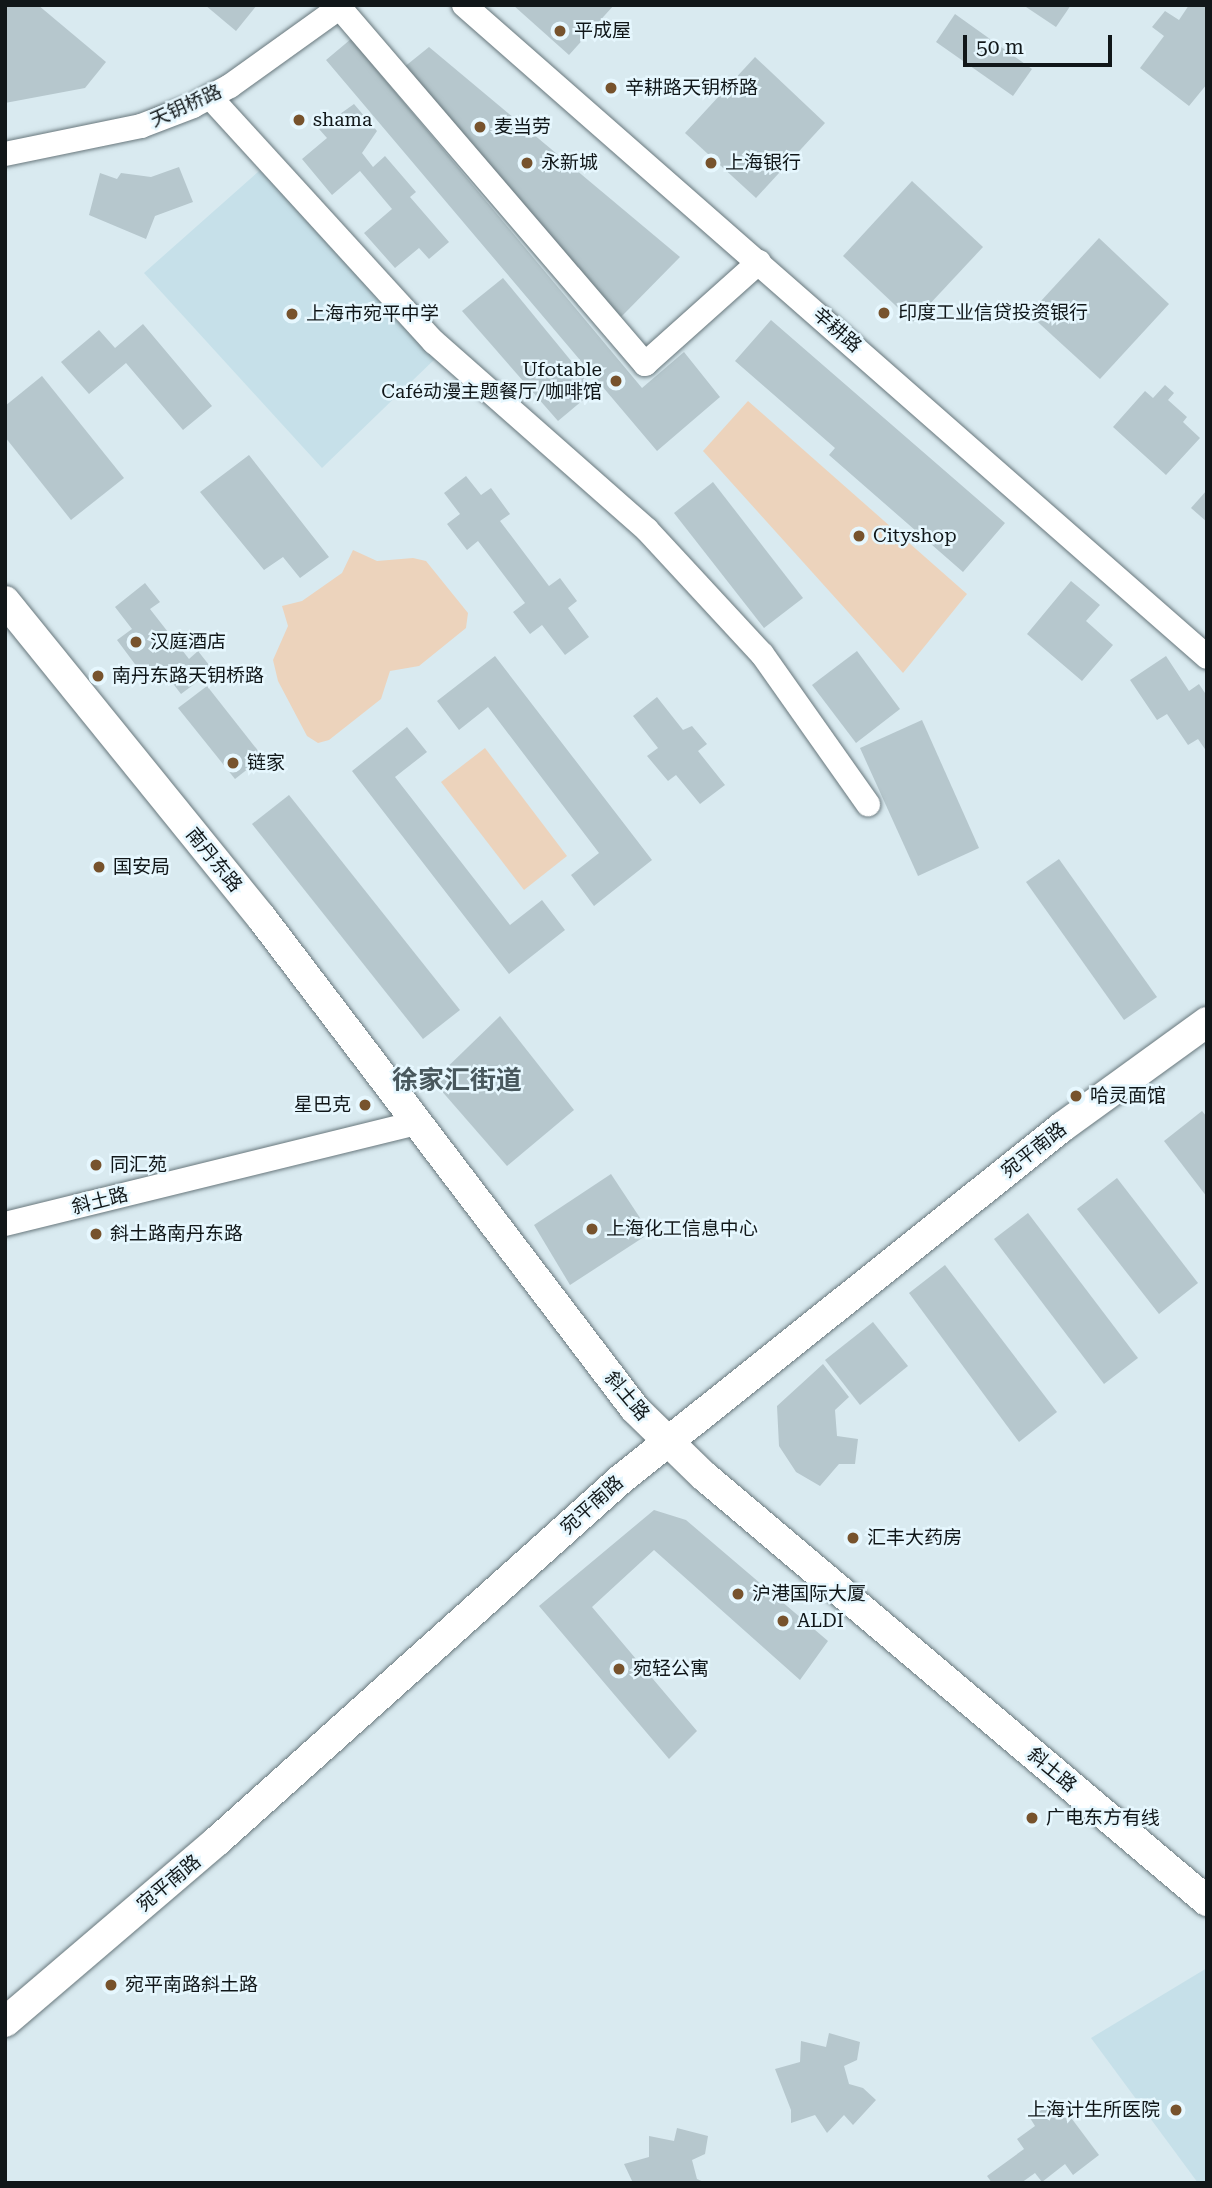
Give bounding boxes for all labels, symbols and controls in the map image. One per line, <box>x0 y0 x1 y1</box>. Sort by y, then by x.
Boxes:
place label: 平成屋 <box>574 20 631 42</box>
scale bar <box>967 21 1116 65</box>
marker: 平成屋 <box>552 23 568 39</box>
text: 50 m <box>976 35 1024 59</box>
place label: 辛耕路天钥桥路 <box>625 77 758 99</box>
street label: 天钥桥路 <box>147 80 225 132</box>
marker: 辛耕路天钥桥路 <box>603 80 619 96</box>
place label: shama <box>313 109 372 131</box>
marker: shama <box>291 112 307 128</box>
place label: 麦当劳 <box>494 116 551 138</box>
marker: 麦当劳 <box>472 119 488 135</box>
place label: 永新城 <box>541 152 598 174</box>
place label: 上海银行 <box>725 152 801 174</box>
marker: 永新城 <box>519 155 535 171</box>
marker: 上海银行 <box>703 155 719 171</box>
place label: 印度工业信贷投资银行 <box>898 302 1088 324</box>
place label: 上海市宛平中学 <box>306 303 439 325</box>
street label: 辛耕路 <box>808 303 866 357</box>
marker: 印度工业信贷投资银行 <box>876 305 892 321</box>
marker: 上海市宛平中学 <box>284 306 300 322</box>
place label: Ufotable Café动漫主题餐厅/咖啡馆 <box>381 359 602 403</box>
marker: Ufotable Café动漫主题餐厅/咖啡馆 <box>608 373 624 389</box>
place label: Cityshop <box>873 525 957 547</box>
marker: Cityshop <box>851 528 867 544</box>
place label: 汉庭酒店 <box>150 631 226 653</box>
marker: 汉庭酒店 <box>128 634 144 650</box>
place label: 南丹东路天钥桥路 <box>112 665 264 687</box>
marker: 南丹东路天钥桥路 <box>90 668 106 684</box>
place label: 链家 <box>247 752 285 774</box>
marker: 链家 <box>225 755 241 771</box>
street label: 南丹东路 <box>181 823 247 897</box>
place label: 国安局 <box>113 856 170 878</box>
marker: 国安局 <box>91 859 107 875</box>
district label: 徐家汇街道 <box>392 1065 522 1097</box>
place label: 哈灵面馆 <box>1090 1085 1166 1107</box>
marker: 哈灵面馆 <box>1068 1088 1084 1104</box>
place label: 星巴克 <box>294 1094 351 1116</box>
marker: 星巴克 <box>357 1097 373 1113</box>
street label: 宛平南路 <box>997 1118 1071 1182</box>
place label: 同汇苑 <box>110 1154 167 1176</box>
marker: 同汇苑 <box>88 1157 104 1173</box>
street label: 斜土路 <box>70 1183 130 1219</box>
place label: 上海化工信息中心 <box>606 1218 758 1240</box>
marker: 上海化工信息中心 <box>584 1221 600 1237</box>
place label: 斜土路南丹东路 <box>110 1223 243 1245</box>
marker: 斜土路南丹东路 <box>88 1226 104 1242</box>
street label: 斜土路 <box>600 1367 654 1425</box>
street label: 宛平南路 <box>556 1471 628 1539</box>
place label: 汇丰大药房 <box>867 1527 962 1549</box>
marker: 汇丰大药房 <box>845 1530 861 1546</box>
place label: 沪港国际大厦 <box>752 1583 866 1605</box>
marker: 沪港国际大厦 <box>730 1586 746 1602</box>
place label: ALDI <box>797 1610 844 1632</box>
marker: ALDI <box>775 1613 791 1629</box>
place label: 宛轻公寓 <box>633 1658 709 1680</box>
marker: 宛轻公寓 <box>611 1661 627 1677</box>
street label: 斜土路 <box>1023 1743 1081 1797</box>
place label: 广电东方有线 <box>1046 1807 1160 1829</box>
marker: 广电东方有线 <box>1024 1810 1040 1826</box>
street label: 宛平南路 <box>133 1850 205 1916</box>
place label: 宛平南路斜土路 <box>125 1974 258 1996</box>
marker: 宛平南路斜土路 <box>103 1977 119 1993</box>
place label: 上海计生所医院 <box>1027 2099 1160 2121</box>
marker: 上海计生所医院 <box>1166 2100 1186 2120</box>

